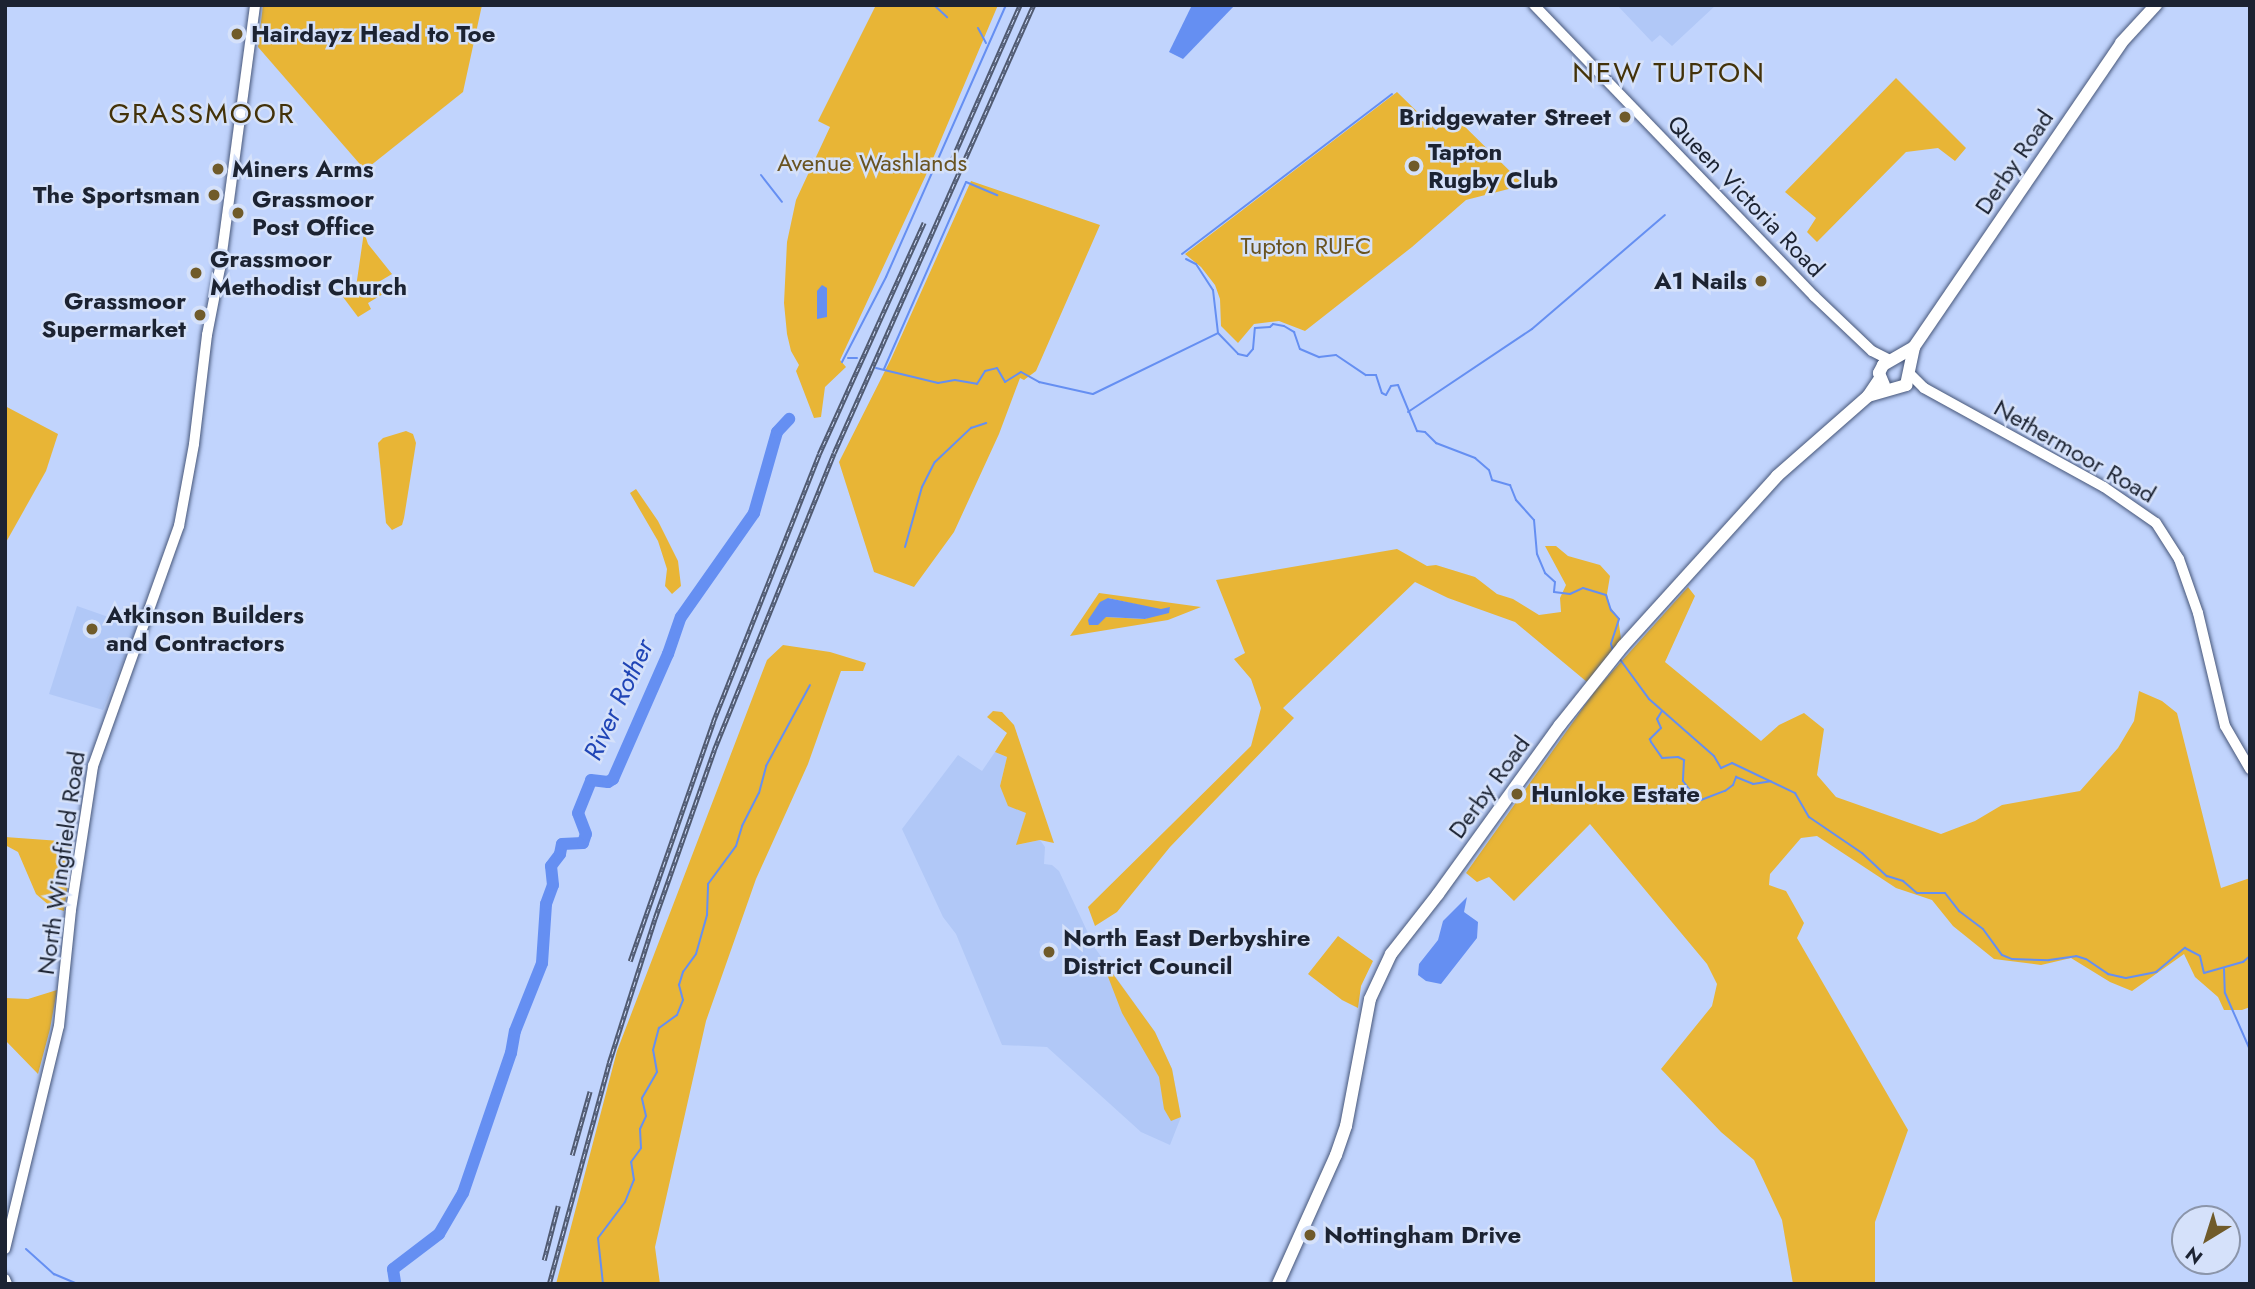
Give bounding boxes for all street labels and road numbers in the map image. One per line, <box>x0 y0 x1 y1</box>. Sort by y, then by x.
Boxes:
street label: Derby Road <box>1969 104 2059 220</box>
street label: Queen Victoria Road <box>1661 109 1831 283</box>
street label: Nethermoor Road <box>1989 393 2161 509</box>
street label: Derby Road <box>1442 730 1536 844</box>
street label: North Wingfield Road <box>31 749 91 977</box>

